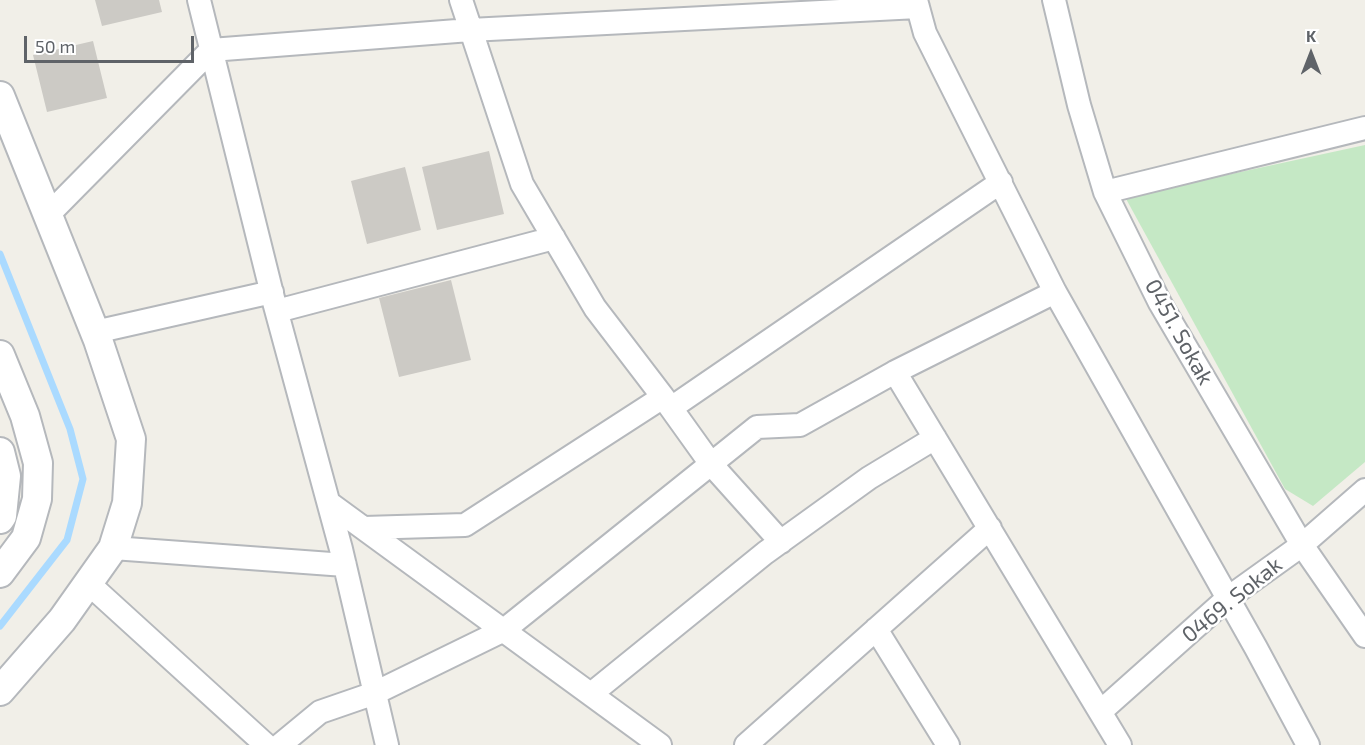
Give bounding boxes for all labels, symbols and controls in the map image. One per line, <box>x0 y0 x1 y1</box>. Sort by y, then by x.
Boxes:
scale bar <box>27 24 196 62</box>
north arrow <box>1281 24 1341 84</box>
text: K <box>1306 26 1316 45</box>
text: 50 m <box>35 35 75 57</box>
street label: 0451. Sokak <box>1139 275 1219 389</box>
street label: 0469. Sokak <box>1177 552 1287 648</box>

